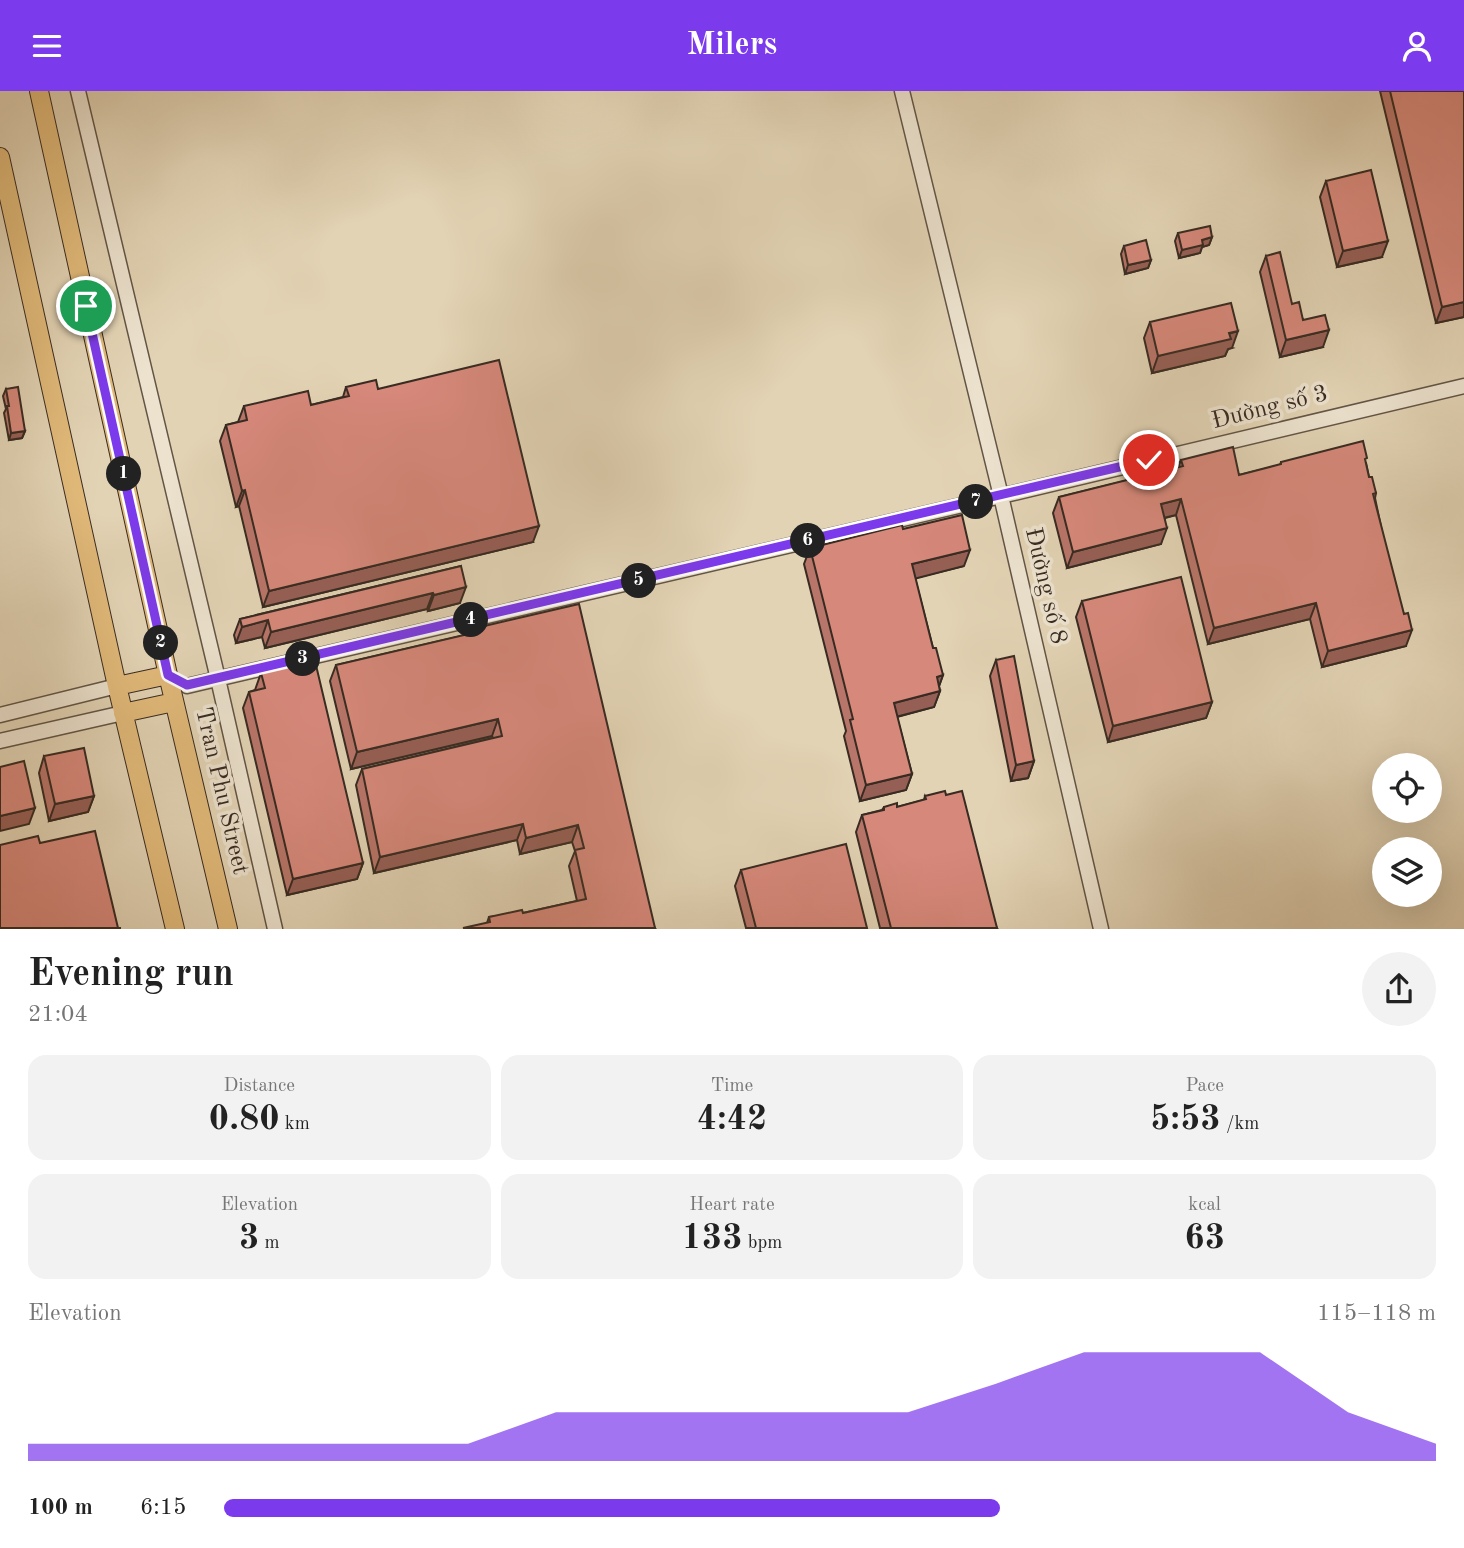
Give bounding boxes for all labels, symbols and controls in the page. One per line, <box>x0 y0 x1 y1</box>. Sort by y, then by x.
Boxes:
icon: menu <box>28 27 66 65</box>
icon: person <box>1398 27 1436 65</box>
text: Milers <box>687 30 777 62</box>
pin <box>56 276 116 336</box>
icon: arrive <box>67 287 105 325</box>
street label: Đường số 3 <box>1209 381 1331 434</box>
pin <box>1119 430 1179 490</box>
icon: check <box>1130 441 1168 479</box>
pin: 1 <box>106 457 142 491</box>
text: 1 <box>118 464 129 483</box>
pin: 7 <box>958 485 993 519</box>
text: 7 <box>970 492 981 511</box>
pin: 6 <box>790 524 826 559</box>
street label: Đường số 8 <box>1020 525 1071 647</box>
text: 6 <box>802 531 813 550</box>
pin: 5 <box>622 563 656 599</box>
text: 5 <box>633 571 644 590</box>
pin: 4 <box>454 603 489 637</box>
text: 4 <box>465 610 476 629</box>
pin: 2 <box>144 625 178 661</box>
text: 2 <box>155 633 166 652</box>
pin: 3 <box>286 641 320 677</box>
text: 3 <box>297 649 308 668</box>
street label: Tran Phu Street <box>190 705 252 877</box>
map controls <box>1372 753 1442 907</box>
button: locate <box>1372 753 1442 823</box>
button: layers <box>1372 837 1442 907</box>
button: share <box>1362 952 1436 1026</box>
text: Evening run <box>28 956 234 994</box>
text: 21:04 <box>28 1003 88 1026</box>
text: Distance <box>224 1077 295 1096</box>
text: Time <box>711 1077 753 1096</box>
text: Pace <box>1185 1077 1224 1096</box>
text: 0.80 <box>209 1102 280 1137</box>
text: 4:42 <box>697 1102 767 1137</box>
text: 5:53 <box>1150 1102 1221 1137</box>
text: km <box>280 1115 310 1134</box>
text: /km <box>1221 1115 1259 1134</box>
text: Elevation <box>221 1196 298 1215</box>
text: Heart rate <box>689 1196 775 1215</box>
text: kcal <box>1188 1196 1221 1215</box>
text: 3 <box>239 1221 259 1256</box>
text: 133 <box>682 1221 742 1256</box>
text: 63 <box>1184 1221 1225 1256</box>
text: m <box>259 1234 280 1253</box>
text: bpm <box>742 1234 782 1253</box>
text: Elevation <box>28 1302 122 1325</box>
text: 115–118 m <box>1317 1302 1436 1325</box>
text: 100 m <box>28 1496 93 1519</box>
text: 6:15 <box>140 1496 186 1519</box>

